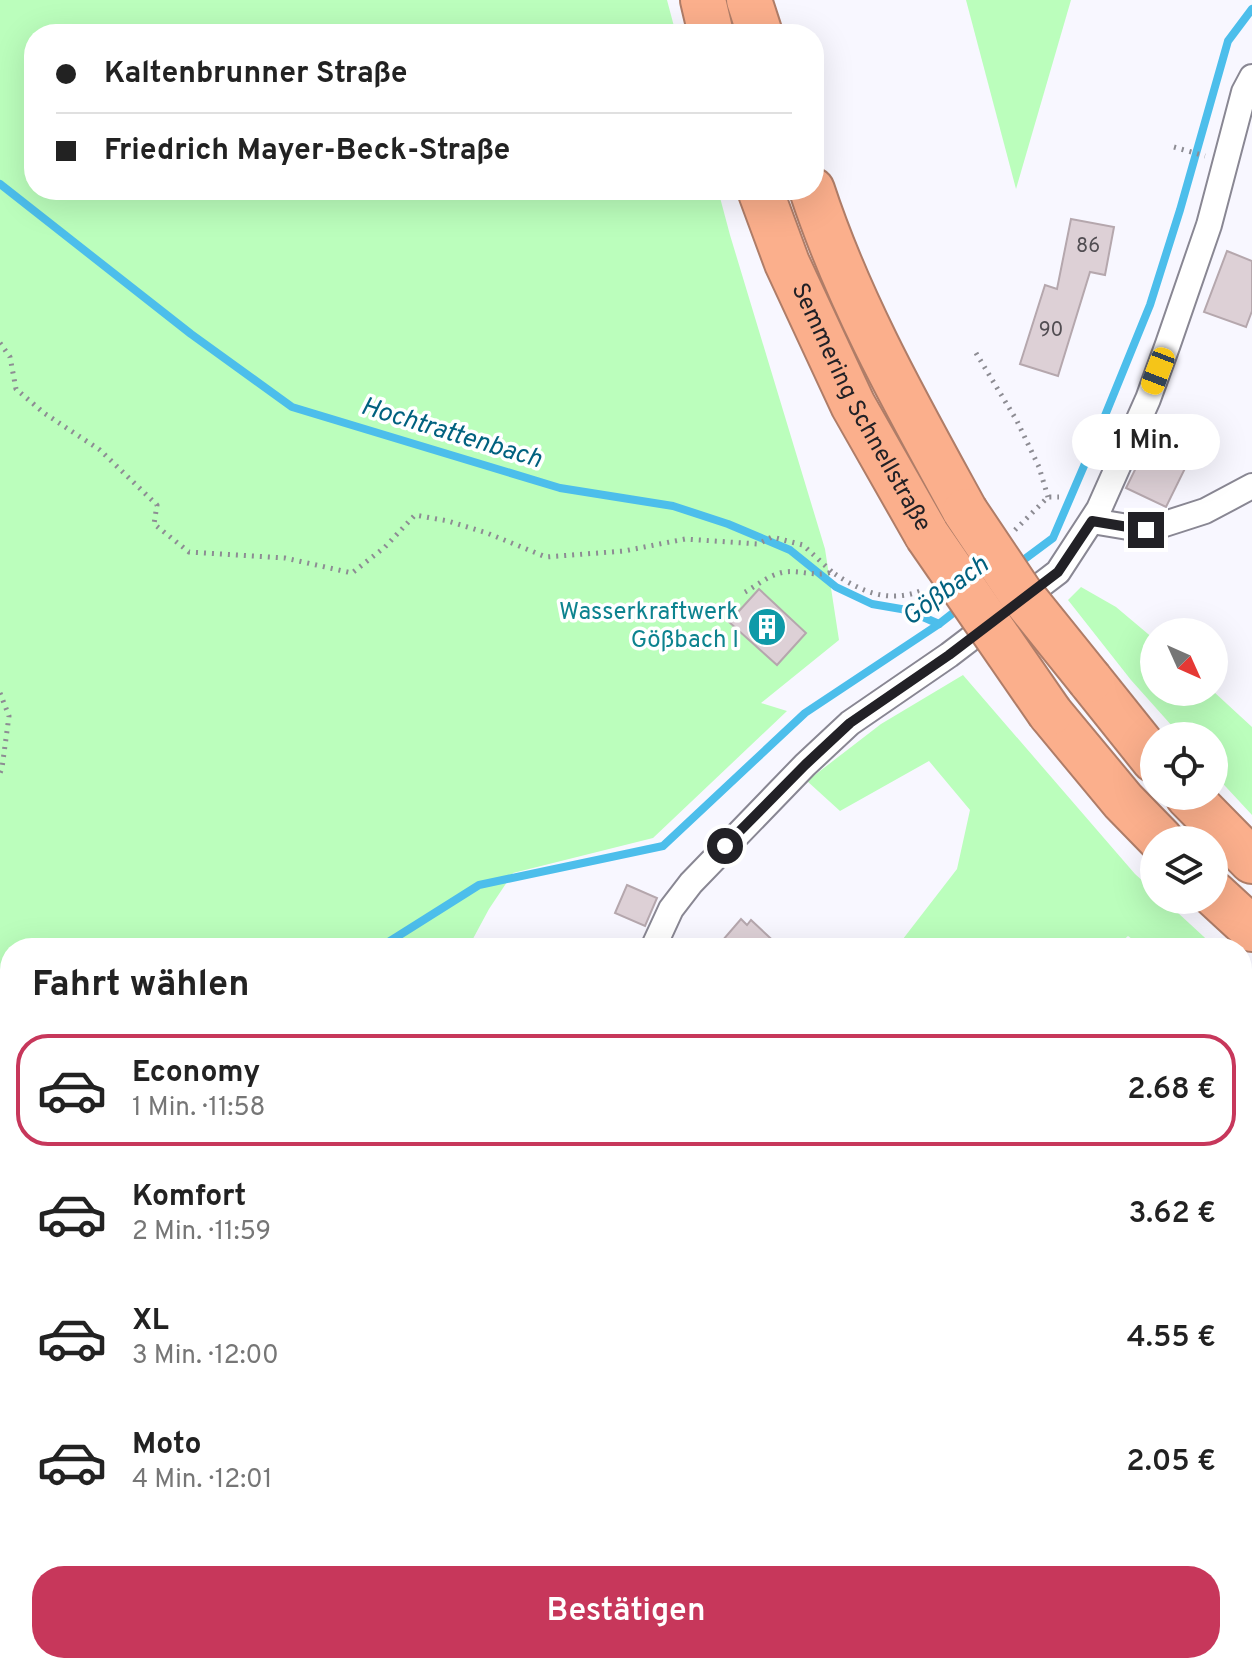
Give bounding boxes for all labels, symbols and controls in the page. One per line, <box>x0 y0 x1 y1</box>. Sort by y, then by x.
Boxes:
text: Kaltenbrunner Straße <box>104 56 407 93</box>
text: Friedrich Mayer-Beck-Straße <box>104 133 510 170</box>
house number: 86 <box>1076 234 1100 260</box>
street label: Semmering Schnellstraße <box>784 279 937 537</box>
house number: 90 <box>1039 318 1063 344</box>
car <box>1138 344 1178 398</box>
water label: Hochtrattenbach <box>357 391 545 477</box>
callout: 1 Min. <box>1072 414 1220 470</box>
text: 1 Min. <box>1113 425 1179 458</box>
route end <box>1128 512 1164 548</box>
water label: Gößbach <box>896 549 996 635</box>
place label: Wasserkraftwerk Gößbach I <box>559 598 739 656</box>
building icon: Wasserkraftwerk Gößbach I <box>746 606 788 648</box>
north arrow <box>1140 618 1228 706</box>
map controls <box>1140 618 1228 914</box>
button: locate <box>1140 722 1228 810</box>
button: layers <box>1140 826 1228 914</box>
route start <box>707 828 743 864</box>
text: Fahrt wählen <box>32 963 250 1009</box>
icon: car <box>36 1054 108 1126</box>
text: Economy <box>132 1055 260 1092</box>
text: 2.68 € <box>1127 1072 1216 1109</box>
text: 1 Min. · 11:58 <box>132 1092 265 1125</box>
icon: car <box>36 1178 108 1250</box>
text: Komfort <box>132 1179 246 1216</box>
text: 3.62 € <box>1129 1196 1216 1233</box>
text: 2 Min. · 11:59 <box>132 1216 271 1249</box>
icon: car <box>36 1302 108 1374</box>
text: XL <box>132 1303 169 1340</box>
text: 4.55 € <box>1127 1320 1216 1357</box>
text: 3 Min. · 12:00 <box>132 1340 279 1373</box>
icon: car <box>36 1426 108 1498</box>
text: Moto <box>132 1427 202 1464</box>
text: 2.05 € <box>1126 1444 1216 1481</box>
text: 4 Min. · 12:01 <box>132 1464 273 1497</box>
button: Bestätigen <box>32 1566 1220 1658</box>

